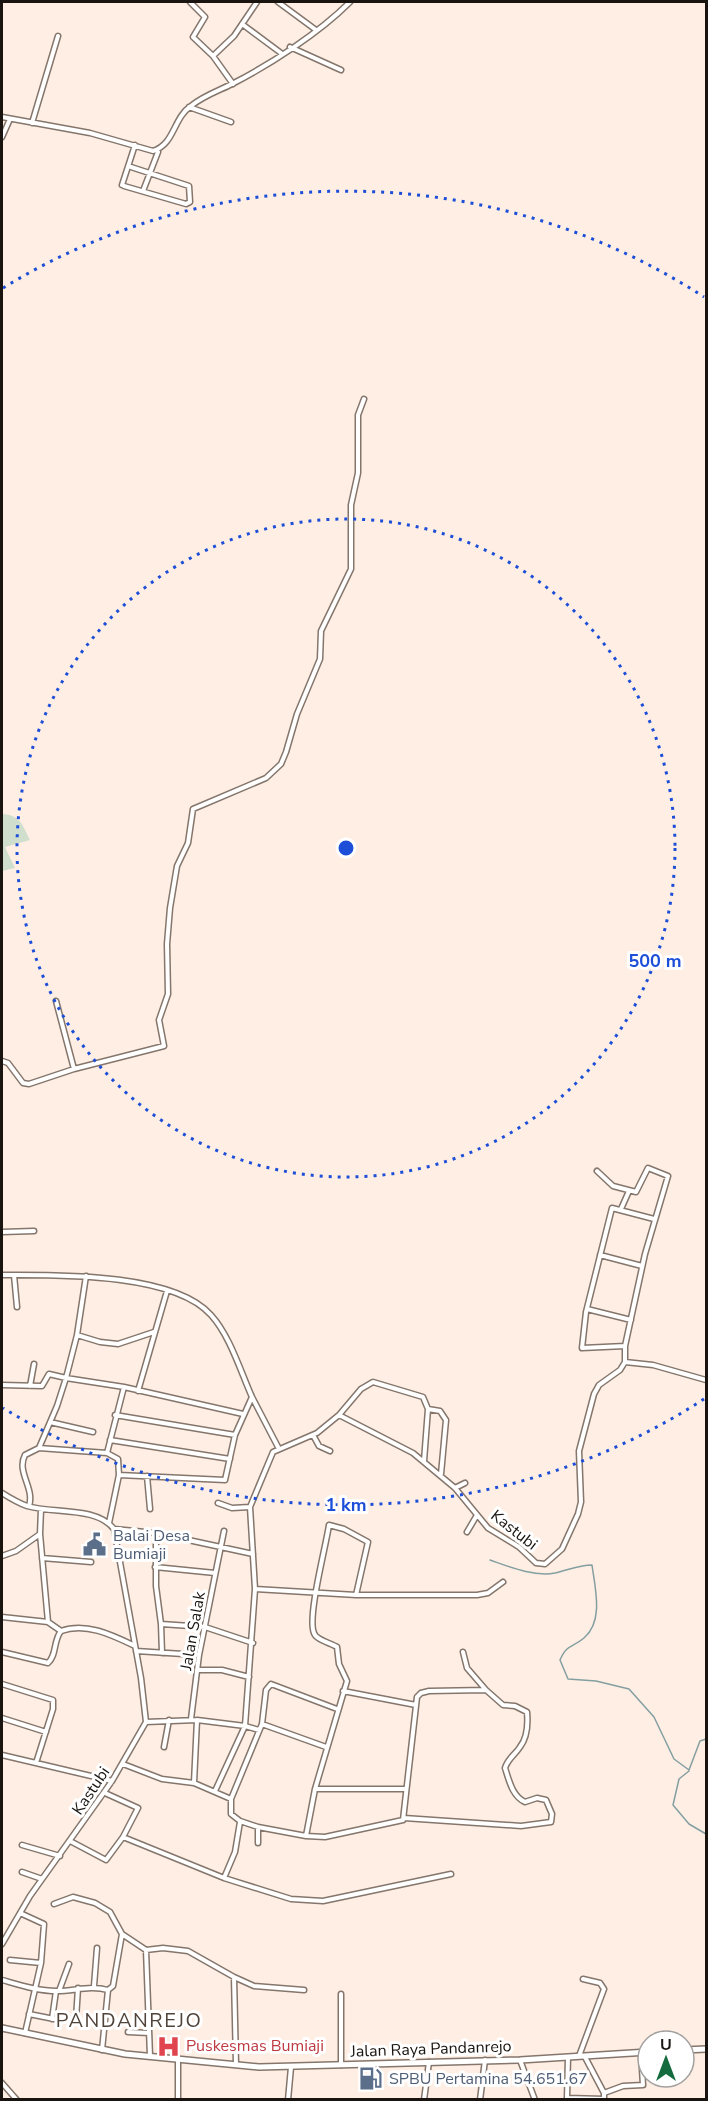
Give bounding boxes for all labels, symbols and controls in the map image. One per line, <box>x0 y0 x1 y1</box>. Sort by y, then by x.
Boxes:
centre of rings <box>336 838 356 858</box>
text: 500 m <box>628 949 682 973</box>
text: 1 km <box>325 1493 367 1517</box>
street label: Kastubi <box>486 1505 542 1555</box>
place label: Balai Desa Bumiaji <box>113 1525 190 1565</box>
public building icon: Balai Desa Bumiaji <box>82 1532 108 1558</box>
street label: Jalan Salak <box>175 1589 211 1673</box>
street label: Kastubi <box>67 1763 115 1819</box>
district label: PANDANREJO <box>56 2007 202 2034</box>
north arrow <box>636 2029 696 2089</box>
hospital icon: Puskesmas Bumiaji <box>155 2033 181 2059</box>
text: U <box>660 2034 672 2056</box>
place label: Puskesmas Bumiaji <box>186 2035 324 2057</box>
street label: Jalan Raya Pandanrejo <box>349 2035 512 2063</box>
fuel station icon: SPBU Pertamina 54.651.67 <box>358 2066 384 2092</box>
place label: SPBU Pertamina 54.651.67 <box>389 2068 588 2090</box>

